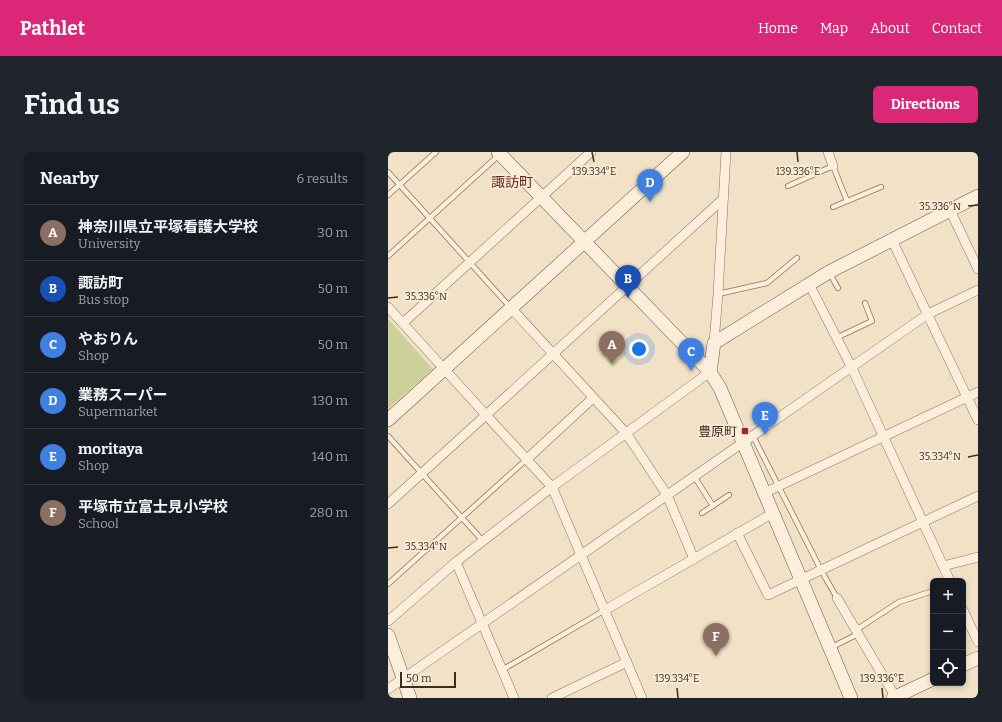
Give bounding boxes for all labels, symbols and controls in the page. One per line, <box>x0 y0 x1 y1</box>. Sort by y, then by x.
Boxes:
text: Pathlet <box>20 17 85 40</box>
text: Home <box>758 20 798 37</box>
text: Map <box>820 20 848 37</box>
text: About <box>870 20 910 37</box>
text: Contact <box>932 20 982 37</box>
button: Directions <box>873 86 978 123</box>
text: Find us <box>24 88 120 121</box>
text: 139.334°E <box>572 166 616 178</box>
text: 139.336°E <box>776 166 820 178</box>
text: Nearby <box>40 168 99 189</box>
pin: D <box>637 169 663 202</box>
text: 6 results <box>296 171 348 186</box>
district label: 諏訪町 <box>491 174 533 191</box>
text: 35.336°N <box>919 201 961 213</box>
text: 神奈川県立平塚看護大学校 <box>78 218 258 236</box>
text: A <box>48 225 58 240</box>
text: 30 m <box>317 225 348 240</box>
text: University <box>78 236 140 251</box>
pin: B <box>615 265 641 298</box>
text: 諏訪町 <box>78 274 123 292</box>
text: B <box>49 281 57 296</box>
text: 50 m <box>318 281 348 296</box>
text: 35.336°N <box>405 291 447 303</box>
text: Bus stop <box>78 292 129 307</box>
text: やおりん <box>78 330 138 348</box>
pin: A <box>599 331 625 364</box>
text: C <box>49 337 57 352</box>
text: 50 m <box>318 337 348 352</box>
pin: C <box>678 338 704 371</box>
your location <box>629 339 649 359</box>
text: Shop <box>78 348 109 363</box>
text: 業務スーパー <box>78 386 168 404</box>
text: D <box>48 393 58 408</box>
text: 130 m <box>312 393 348 408</box>
pin: E <box>752 402 778 435</box>
text: Supermarket <box>78 404 158 419</box>
place label: 豊原町 <box>698 424 737 439</box>
marker: 豊原町 <box>740 426 750 436</box>
text: moritaya <box>78 440 143 458</box>
text: E <box>49 449 57 464</box>
text: 140 m <box>312 449 348 464</box>
text: 35.334°N <box>919 451 961 463</box>
text: Shop <box>78 458 109 473</box>
text: 平塚市立富士見小学校 <box>78 498 228 516</box>
text: F <box>49 505 57 520</box>
text: 280 m <box>310 505 348 520</box>
text: School <box>78 516 119 531</box>
text: 35.334°N <box>405 541 447 553</box>
map controls <box>930 578 966 686</box>
button: + <box>930 578 966 614</box>
button: − <box>930 614 966 650</box>
pin: F <box>703 623 729 656</box>
button: locate <box>930 650 966 686</box>
scale bar <box>400 670 456 689</box>
text: 50 m <box>406 672 432 685</box>
text: 139.334°E <box>655 673 699 685</box>
text: 139.336°E <box>860 673 904 685</box>

